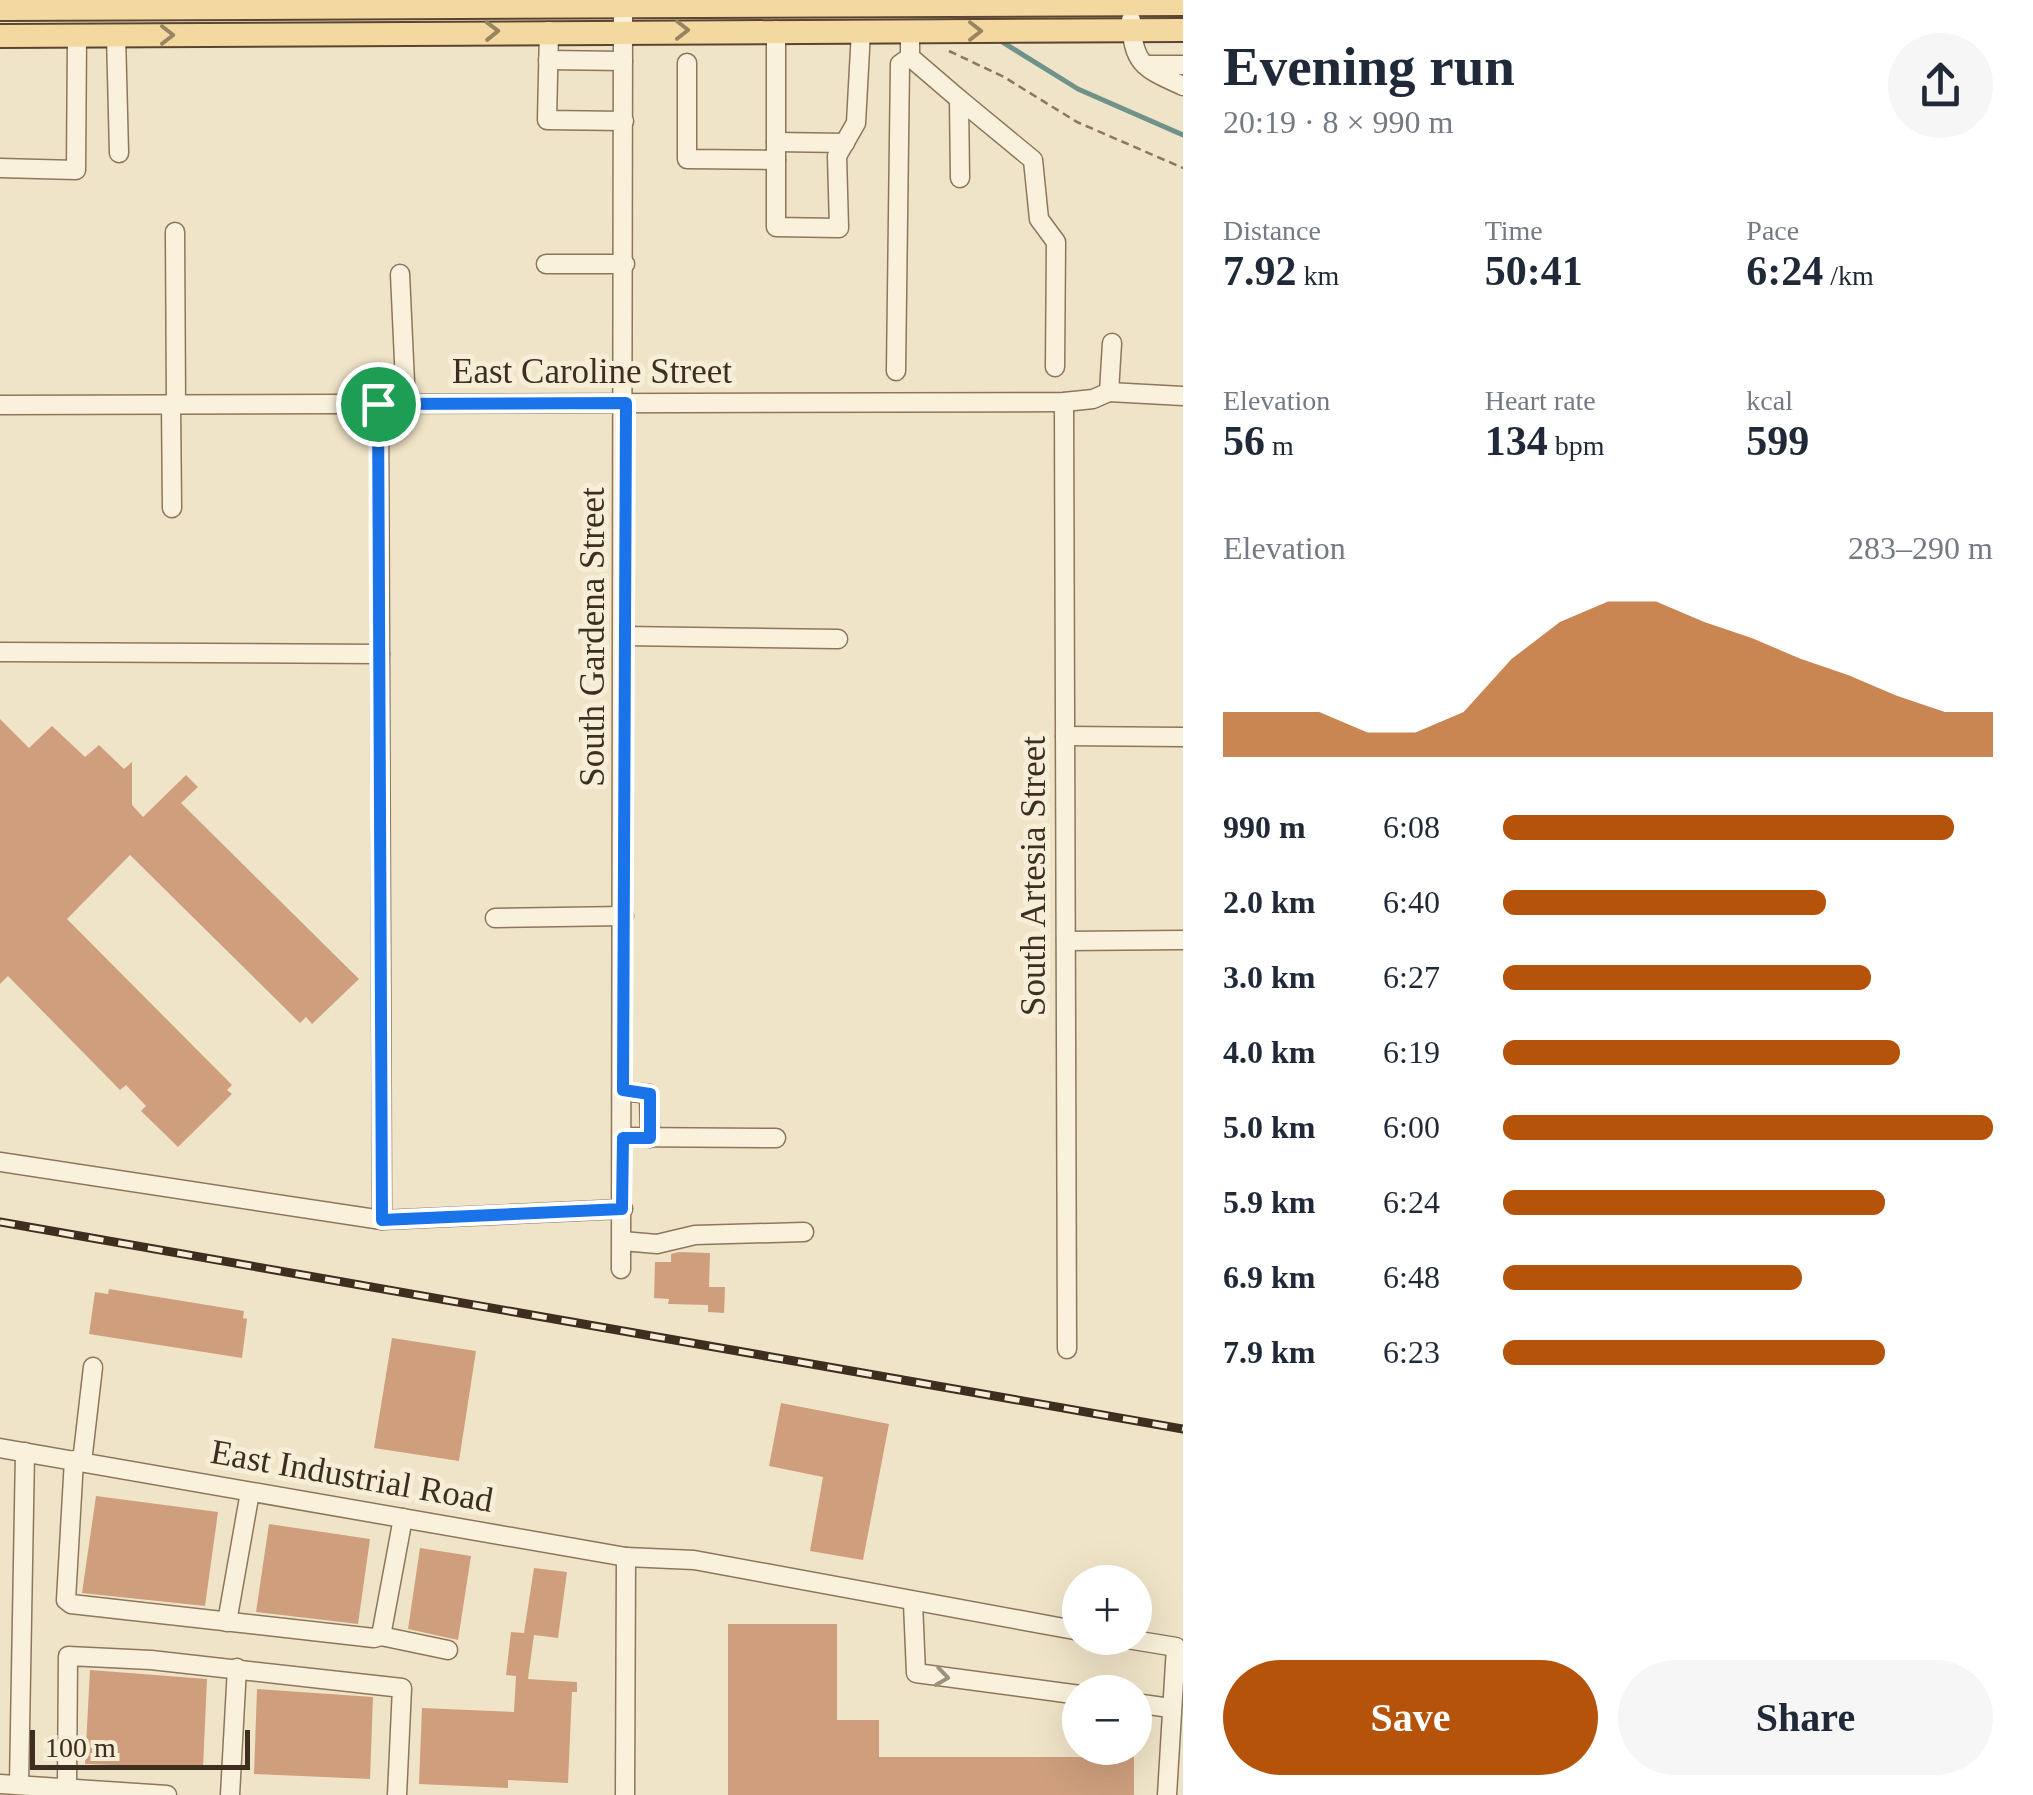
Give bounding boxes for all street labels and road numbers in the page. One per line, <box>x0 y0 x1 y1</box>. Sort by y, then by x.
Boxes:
street label: East Caroline Street <box>452 352 732 391</box>
street label: South Gardena Street <box>573 487 612 787</box>
street label: South Artesia Street <box>1014 736 1053 1016</box>
street label: East Industrial Road <box>208 1432 497 1520</box>

